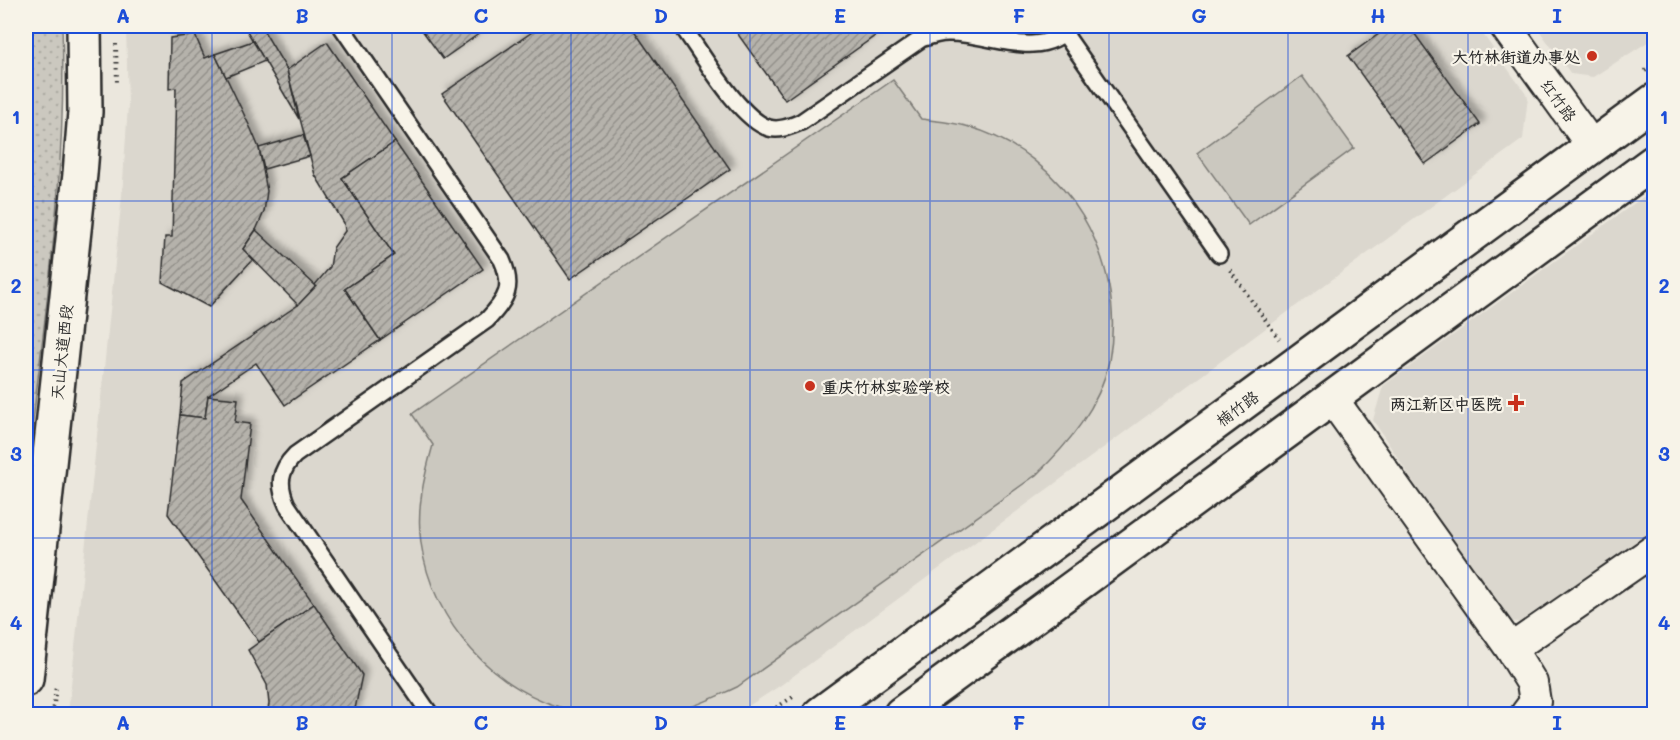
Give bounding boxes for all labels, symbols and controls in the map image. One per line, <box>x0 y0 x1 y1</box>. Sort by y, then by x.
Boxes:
text: A <box>116 2 130 28</box>
text: B <box>295 2 309 28</box>
text: C <box>474 2 489 28</box>
text: D <box>654 2 668 28</box>
text: E <box>834 2 846 28</box>
text: F <box>1013 2 1026 28</box>
text: G <box>1191 2 1207 28</box>
text: H <box>1370 2 1386 28</box>
text: I <box>1552 2 1562 28</box>
place label: 大竹林街道办事处 <box>1452 46 1581 67</box>
marker: 大竹林街道办事处 <box>1585 49 1599 63</box>
street label: 红竹路 <box>1536 74 1582 126</box>
text: 1 <box>12 103 20 129</box>
text: 1 <box>1660 103 1668 129</box>
text: 2 <box>10 272 22 298</box>
text: 2 <box>1658 272 1670 298</box>
street label: 天山大道西段 <box>46 303 76 401</box>
place label: 重庆竹林实验学校 <box>822 376 950 397</box>
marker: 重庆竹林实验学校 <box>803 379 817 393</box>
street label: 楠竹路 <box>1211 385 1263 431</box>
place label: 两江新区中医院 <box>1390 393 1502 414</box>
marker: 两江新区中医院 <box>1507 394 1525 412</box>
text: 3 <box>10 440 22 466</box>
text: 3 <box>1658 440 1670 466</box>
text: 4 <box>10 609 23 635</box>
text: 4 <box>1658 609 1671 635</box>
text: A <box>116 709 130 735</box>
text: B <box>295 709 309 735</box>
text: C <box>474 709 489 735</box>
text: D <box>654 709 668 735</box>
text: E <box>834 709 846 735</box>
text: F <box>1013 709 1026 735</box>
text: G <box>1191 709 1207 735</box>
text: H <box>1370 709 1386 735</box>
text: I <box>1552 709 1562 735</box>

